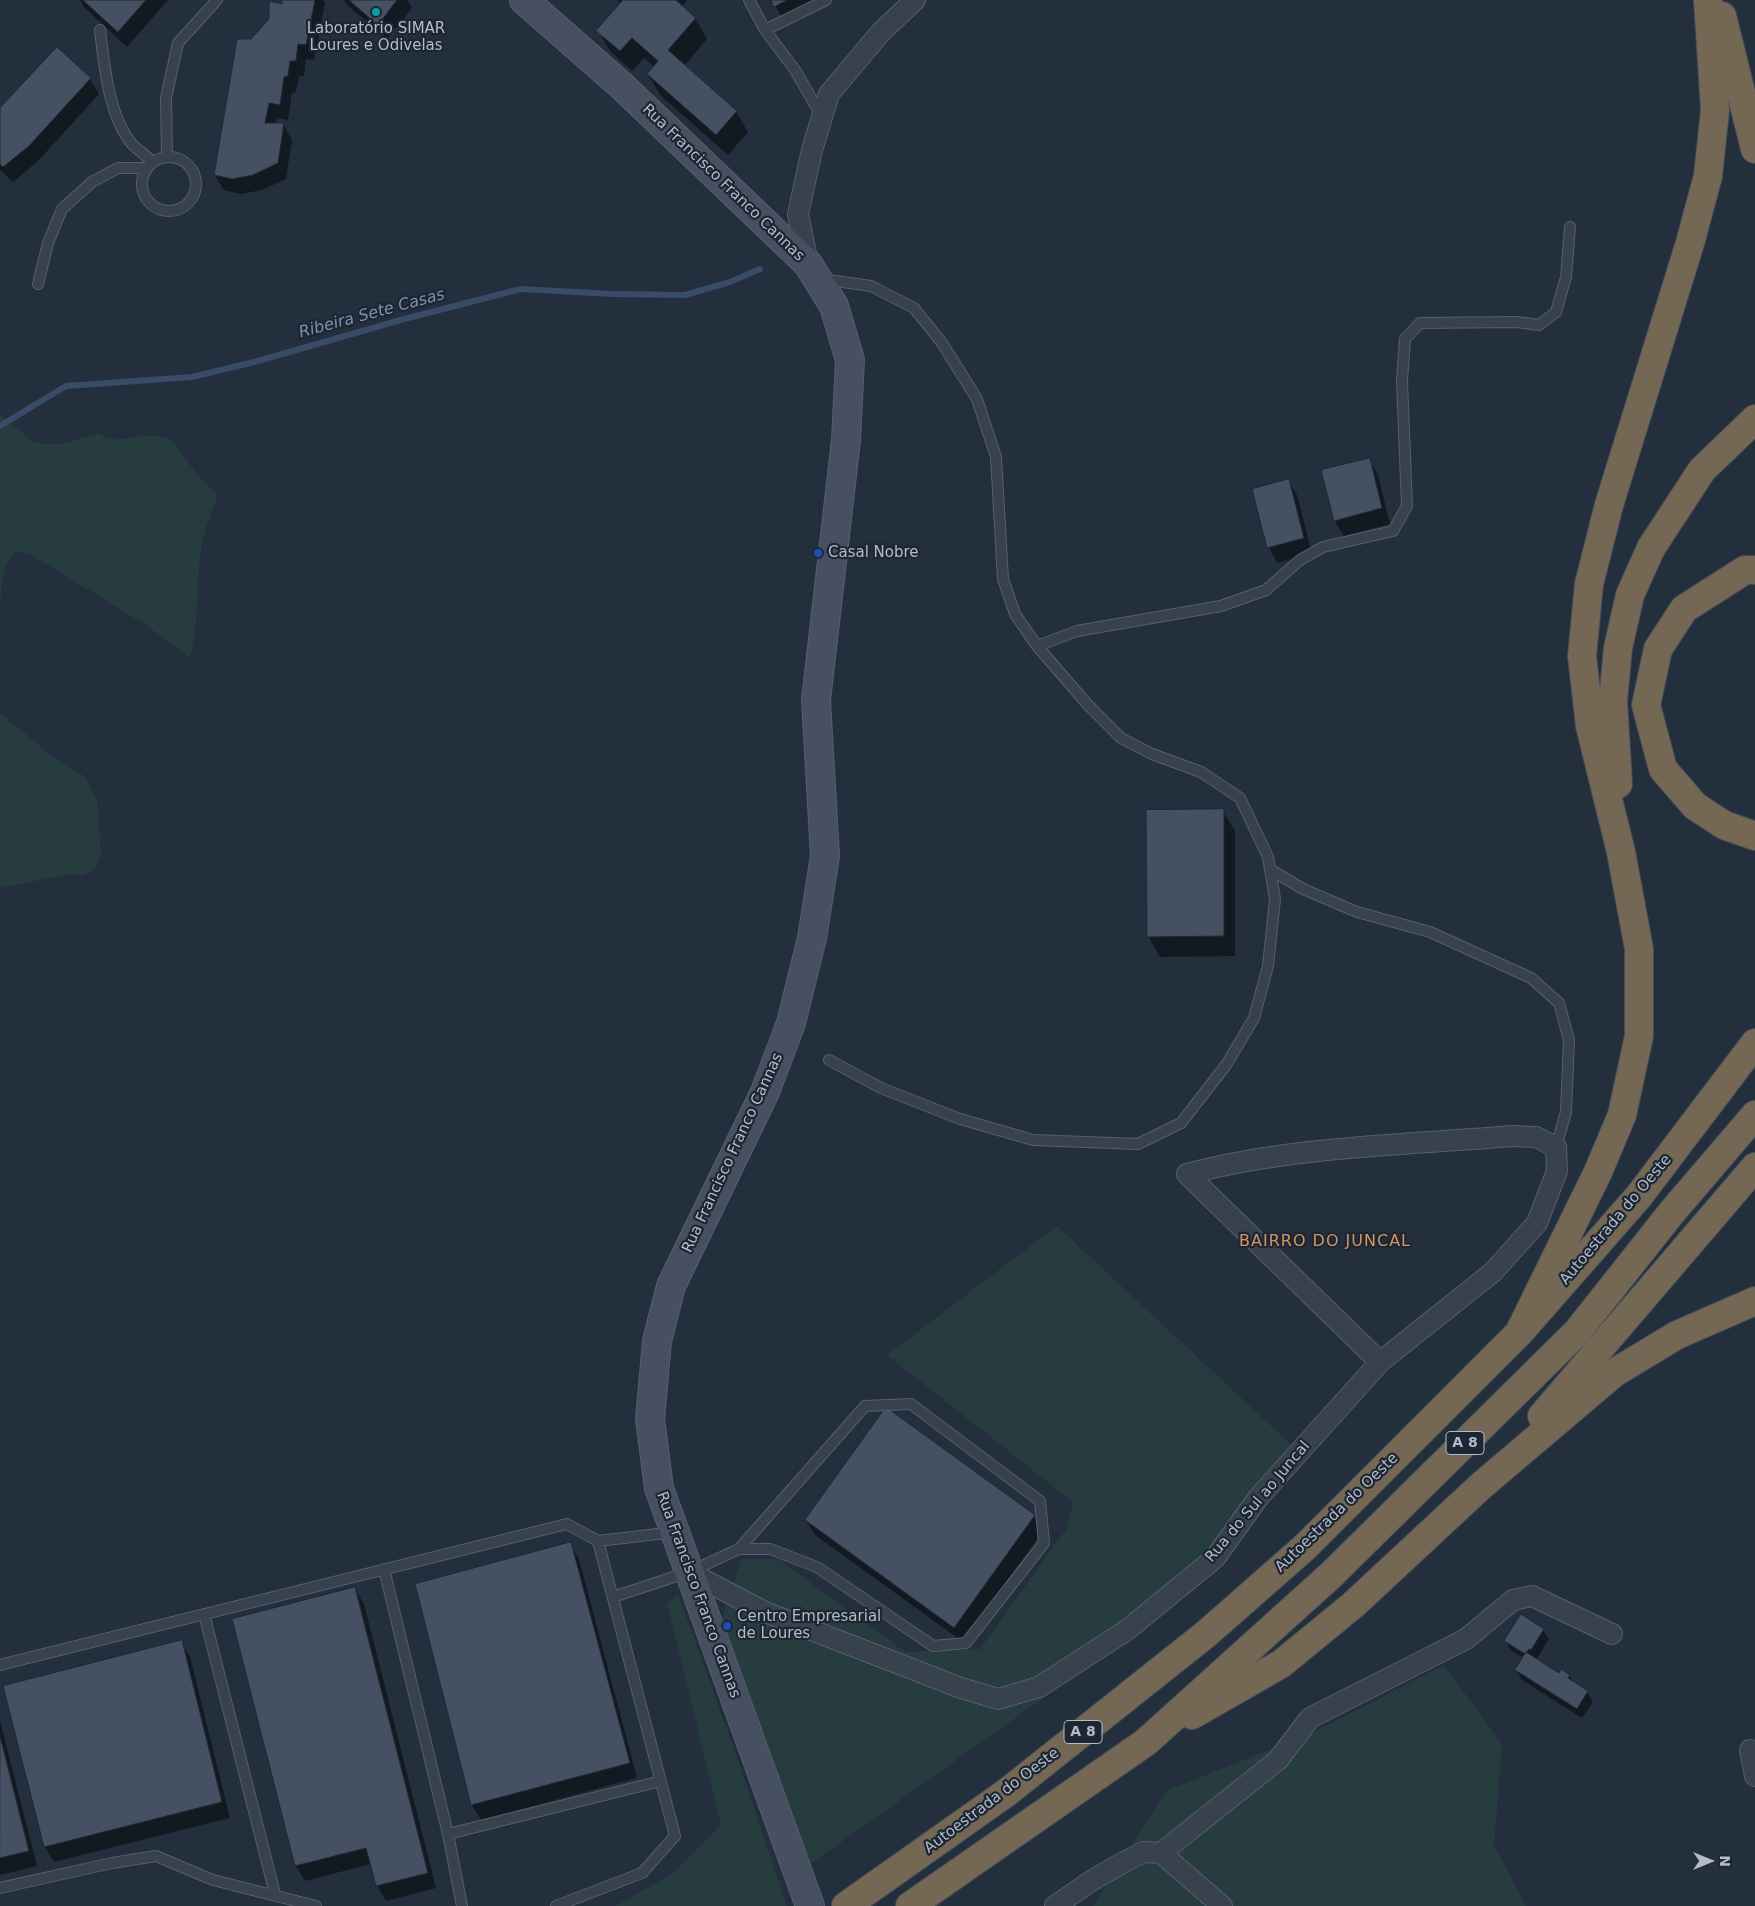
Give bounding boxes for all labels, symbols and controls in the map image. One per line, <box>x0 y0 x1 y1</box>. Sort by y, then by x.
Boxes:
marker: Laboratório SIMAR Loures e Odivelas <box>370 6 382 18</box>
place label: Laboratório SIMAR Loures e Odivelas <box>307 20 445 55</box>
street label: Rua Francisco Franco Cannas <box>638 101 808 265</box>
water label: Ribeira Sete Casas <box>297 285 447 343</box>
place label: Casal Nobre <box>828 544 919 562</box>
marker: Casal Nobre <box>812 547 824 559</box>
street label: Rua Francisco Franco Cannas <box>679 1050 787 1256</box>
street label: Autoestrada do Oeste <box>1556 1151 1676 1289</box>
district label: BAIRRO DO JUNCAL <box>1237 1232 1413 1252</box>
road number: A 8 <box>1446 1432 1484 1455</box>
street label: Rua do Sul ao Juncal <box>1202 1438 1314 1566</box>
street label: Autoestrada do Oeste <box>1272 1450 1402 1576</box>
street label: Rua Francisco Franco Cannas <box>652 1489 744 1701</box>
place label: Centro Empresarial de Loures <box>737 1608 881 1643</box>
marker: Centro Empresarial de Loures <box>721 1620 733 1632</box>
road number: A 8 <box>1064 1720 1102 1744</box>
street label: Autoestrada do Oeste <box>921 1744 1063 1858</box>
north arrow <box>1685 1836 1735 1886</box>
text: N <box>1717 1855 1733 1867</box>

